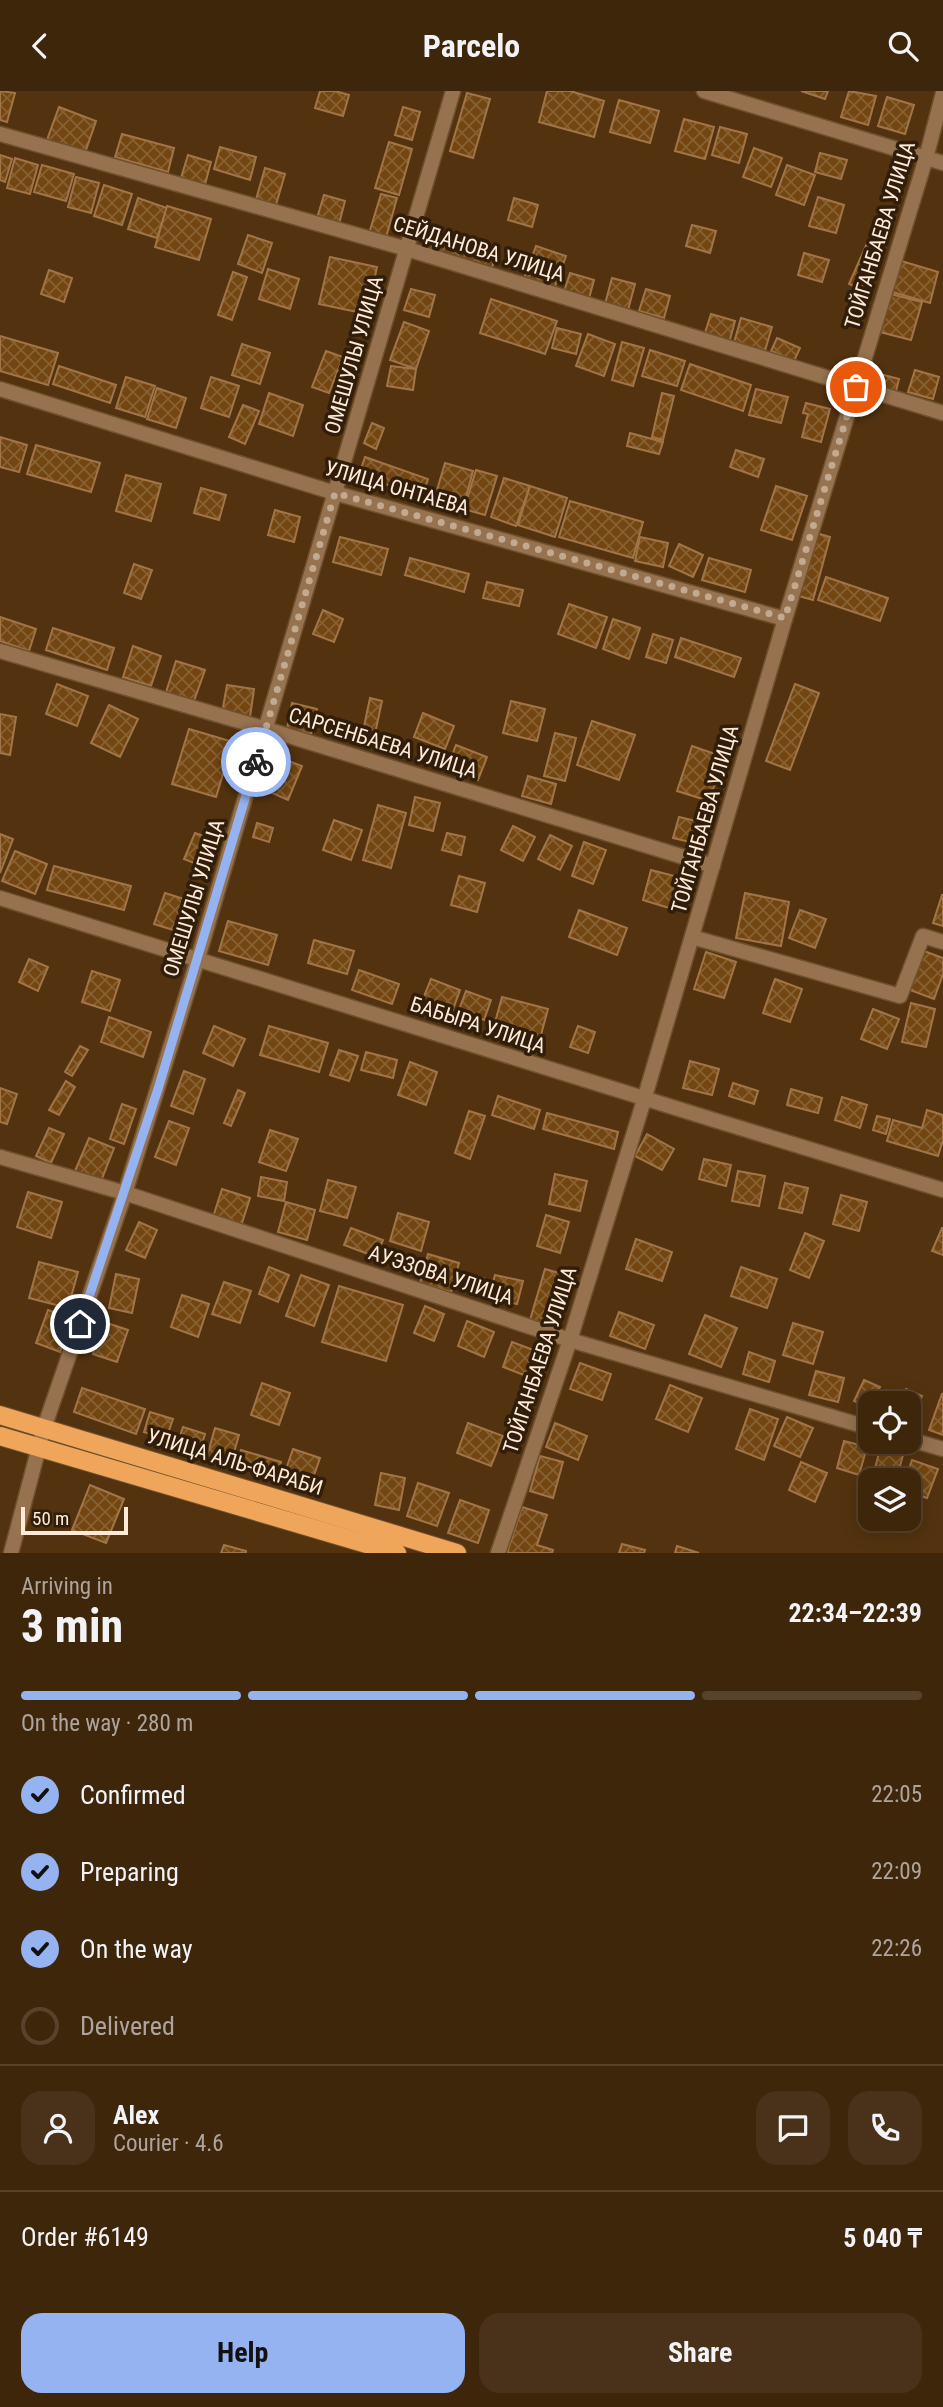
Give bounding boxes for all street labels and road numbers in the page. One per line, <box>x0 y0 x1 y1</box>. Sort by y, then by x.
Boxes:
street label: ТОЙГАНБАЕВА УЛИЦА <box>840 138 920 332</box>
street label: СЕЙДАНОВА УЛИЦА <box>390 211 568 287</box>
street label: ОМЕШУЛЫ УЛИЦА <box>320 273 388 437</box>
street label: УЛИЦА ОНТАЕВА <box>322 456 472 520</box>
street label: САРСЕНБАЕВА УЛИЦА <box>286 703 480 783</box>
street label: ТОЙГАНБАЕВА УЛИЦА <box>667 722 743 916</box>
street label: ОМЕШУЛЫ УЛИЦА <box>159 816 229 980</box>
street label: БАБЫРА УЛИЦА <box>407 992 549 1058</box>
street label: АУЭЗОВА УЛИЦА <box>366 1240 516 1310</box>
street label: ТОЙГАНБАЕВА УЛИЦА <box>498 1264 582 1456</box>
street label: УЛИЦА АЛЬ-ФАРАБИ <box>144 1424 326 1500</box>

